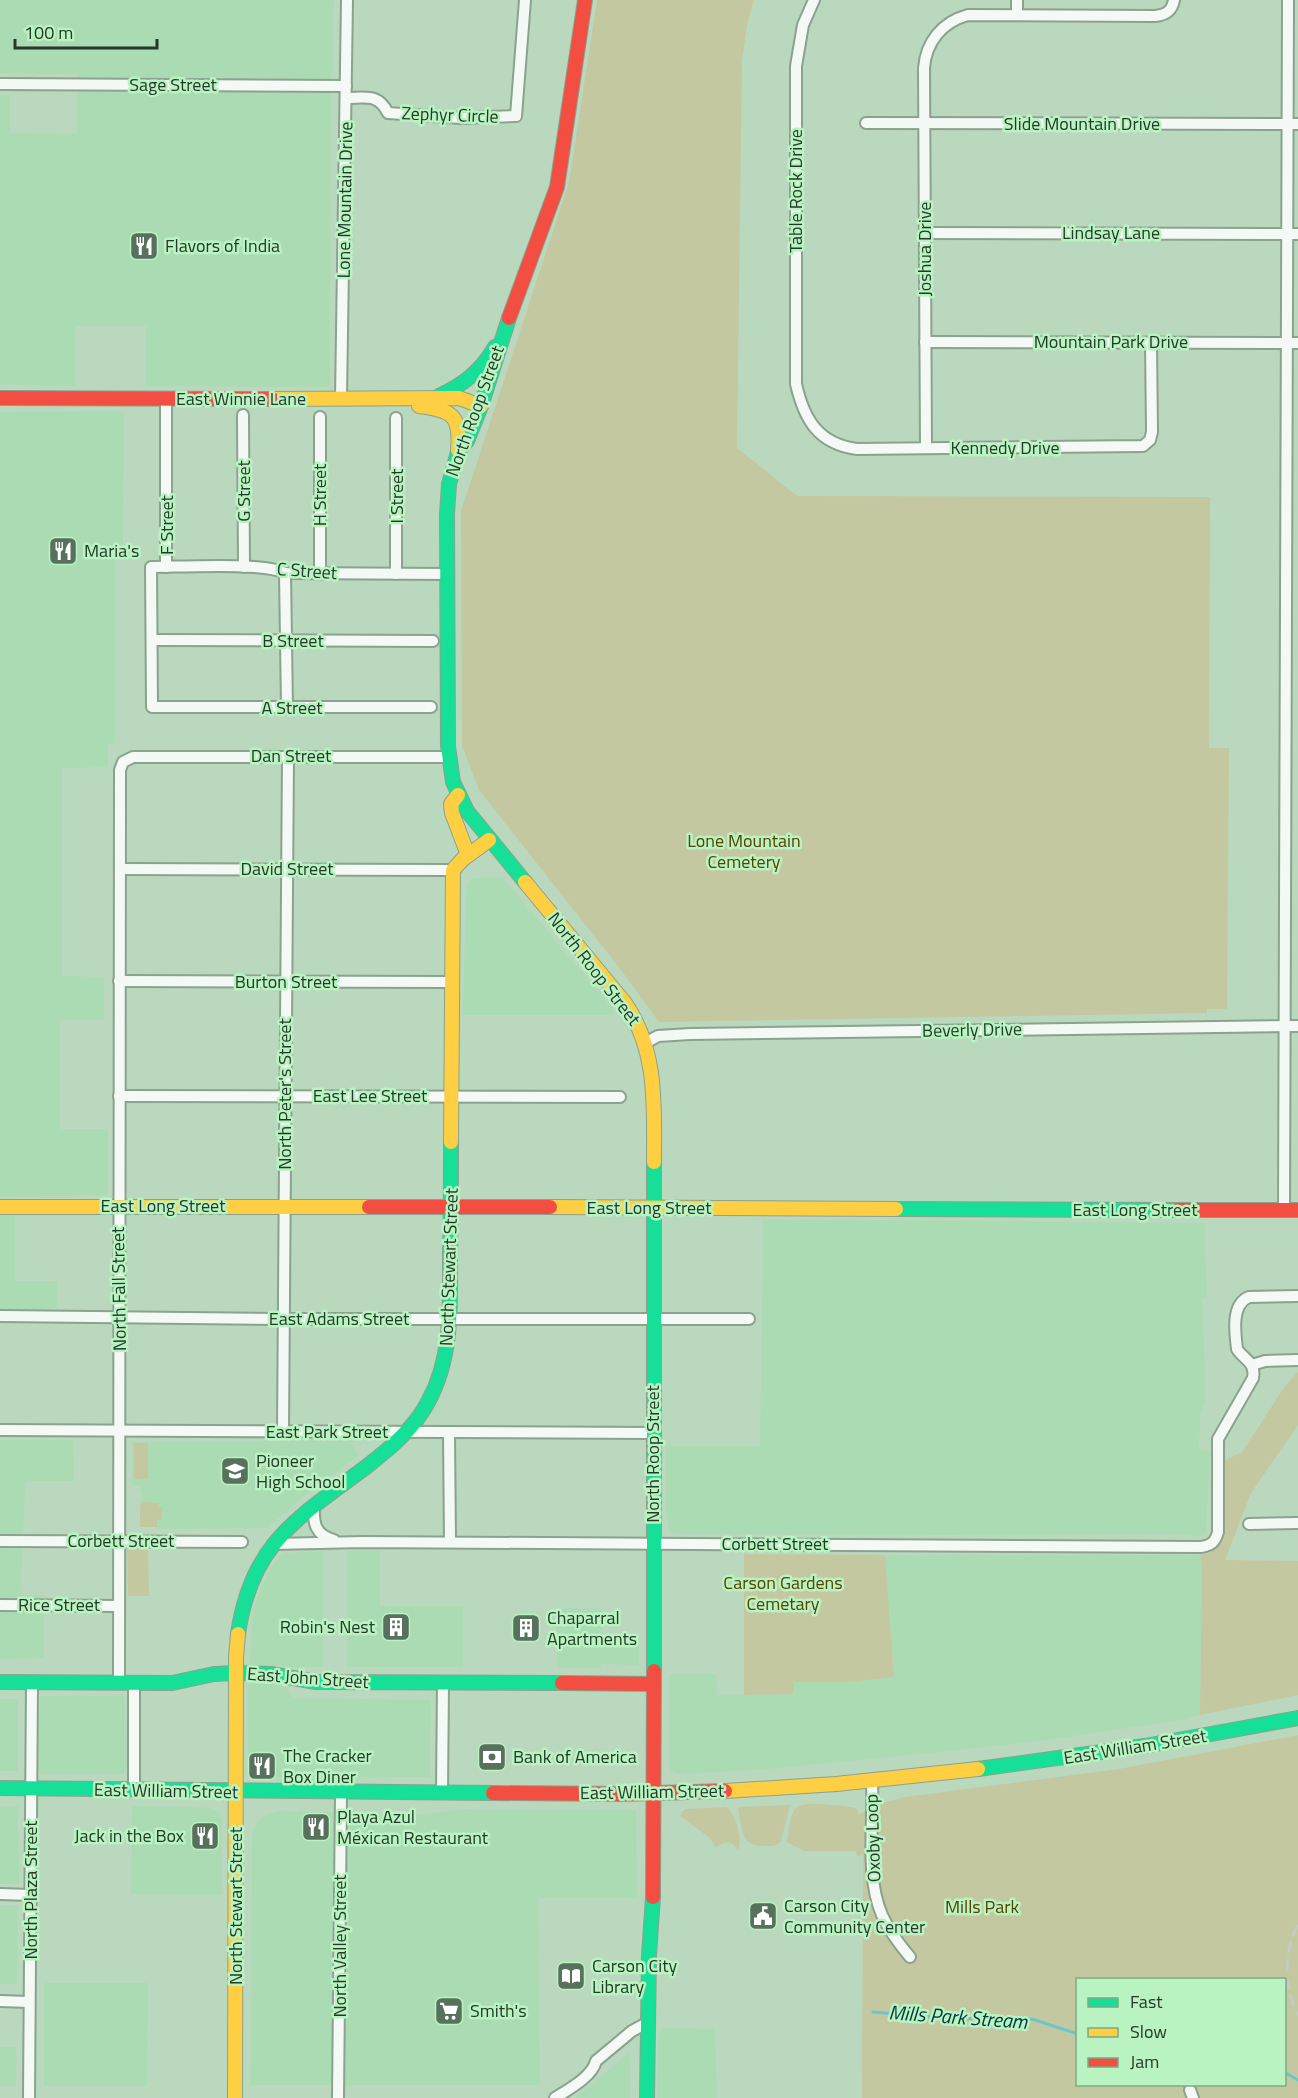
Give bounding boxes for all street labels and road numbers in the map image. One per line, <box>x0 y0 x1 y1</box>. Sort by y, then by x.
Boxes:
street label: Sage Street <box>129 71 217 98</box>
street label: Zephyr Circle <box>401 99 499 130</box>
street label: Slide Mountain Drive <box>1004 110 1160 137</box>
street label: Lone Mountain Drive <box>330 121 359 279</box>
street label: Table Rock Drive <box>782 129 809 253</box>
street label: Joshua Drive <box>911 202 938 296</box>
street label: Lindsay Lane <box>1062 219 1160 246</box>
street label: Mountain Park Drive <box>1034 328 1188 355</box>
street label: North Roop Street <box>438 341 511 480</box>
street label: East Winnie Lane <box>176 385 306 412</box>
street label: Kennedy Drive <box>950 434 1060 461</box>
street label: G Street <box>230 460 257 522</box>
street label: H Street <box>306 463 333 526</box>
street label: I Street <box>383 468 410 523</box>
street label: F Street <box>153 494 180 555</box>
street label: C Street <box>276 555 339 586</box>
street label: B Street <box>262 627 324 654</box>
street label: A Street <box>261 694 323 721</box>
street label: Dan Street <box>251 742 332 769</box>
street label: David Street <box>240 855 334 882</box>
street label: North Roop Street <box>541 906 648 1032</box>
street label: Burton Street <box>235 968 338 995</box>
street label: Beverly Drive <box>922 1015 1022 1044</box>
street label: North Peter's Street <box>271 1018 298 1170</box>
street label: East Lee Street <box>313 1082 428 1109</box>
street label: North Stewart Street <box>432 1187 465 1347</box>
street label: East Long Street <box>101 1192 226 1219</box>
street label: East Long Street <box>587 1194 712 1221</box>
street label: East Long Street <box>1073 1196 1198 1223</box>
street label: North Fall Street <box>104 1226 133 1351</box>
street label: East Adams Street <box>269 1305 410 1332</box>
street label: North Roop Street <box>639 1385 666 1523</box>
street label: East Park Street <box>266 1418 389 1445</box>
street label: Corbett Street <box>68 1527 175 1554</box>
street label: Corbett Street <box>722 1530 829 1557</box>
street label: Rice Street <box>18 1591 101 1618</box>
street label: East John Street <box>246 1660 370 1695</box>
street label: East William Street <box>1062 1722 1209 1771</box>
street label: East William Street <box>94 1776 239 1805</box>
street label: East William Street <box>580 1777 725 1806</box>
street label: Oxoby Loop <box>857 1793 888 1883</box>
street label: North Plaza Street <box>17 1820 44 1960</box>
street label: North Stewart Street <box>222 1826 249 1985</box>
street label: North Valley Street <box>326 1874 353 2018</box>

